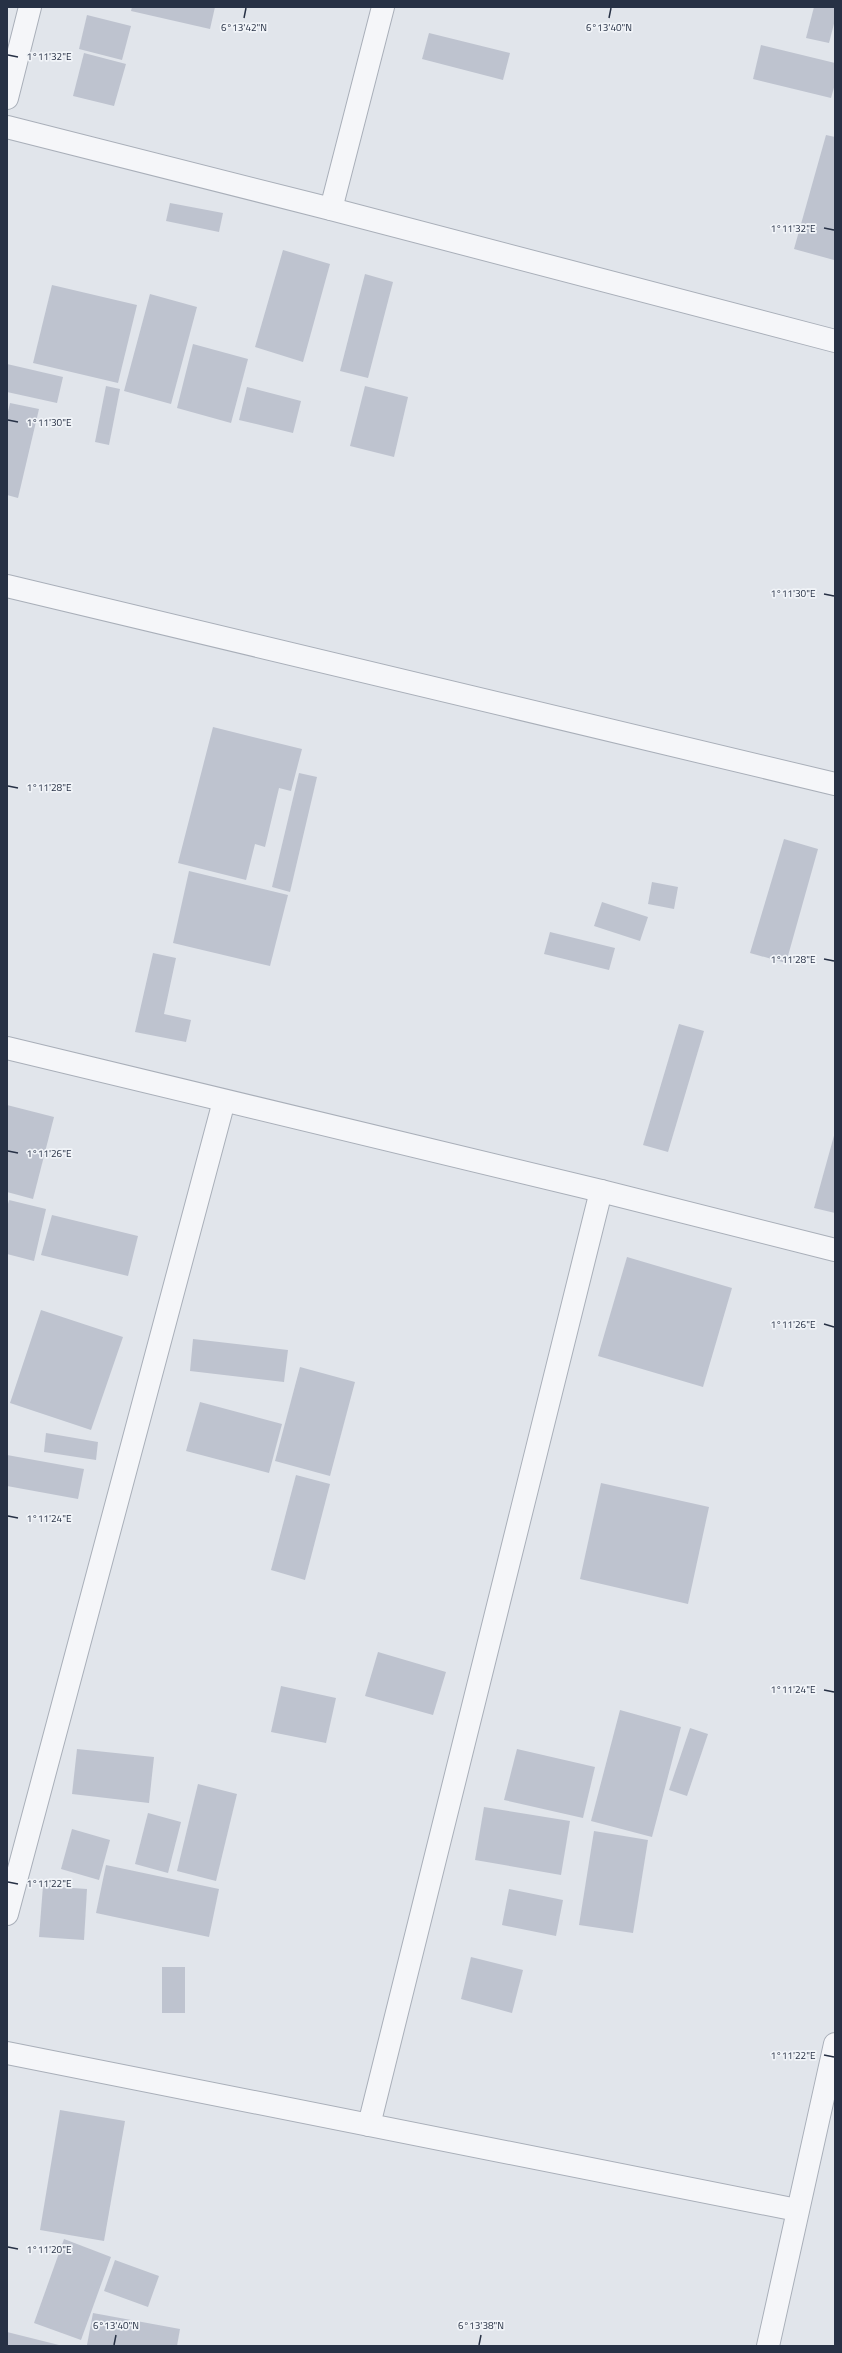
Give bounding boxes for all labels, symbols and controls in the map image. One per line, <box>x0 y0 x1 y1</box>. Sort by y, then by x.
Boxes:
text: 6°13'42"N <box>221 20 267 35</box>
text: 6°13'40"N <box>586 20 632 35</box>
text: 1°11'32"E <box>27 49 72 64</box>
text: 1°11'32"E <box>771 221 816 236</box>
text: 1°11'30"E <box>27 415 72 430</box>
text: 1°11'30"E <box>771 586 816 601</box>
text: 1°11'28"E <box>27 780 72 795</box>
text: 1°11'28"E <box>771 952 816 967</box>
text: 1°11'26"E <box>27 1146 72 1161</box>
text: 1°11'26"E <box>771 1317 816 1332</box>
text: 1°11'24"E <box>27 1511 72 1526</box>
text: 1°11'24"E <box>771 1682 816 1697</box>
text: 1°11'22"E <box>27 1876 72 1891</box>
text: 1°11'22"E <box>771 2048 816 2063</box>
text: 1°11'20"E <box>27 2242 72 2257</box>
text: 6°13'40"N <box>93 2318 139 2333</box>
text: 6°13'38"N <box>458 2318 504 2333</box>

